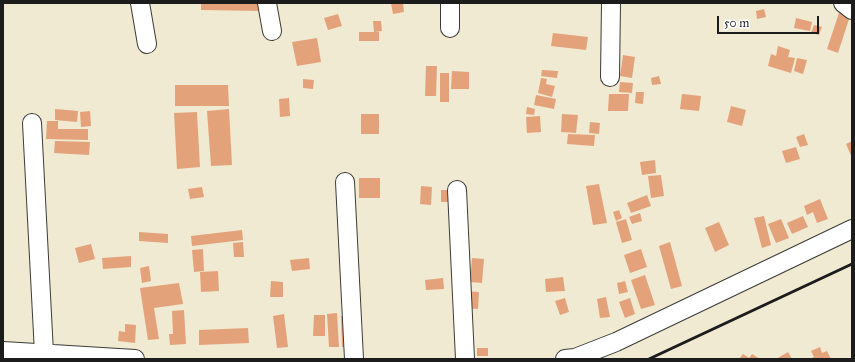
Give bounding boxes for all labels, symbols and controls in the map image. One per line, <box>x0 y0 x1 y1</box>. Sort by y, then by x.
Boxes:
scale bar <box>719 8 821 34</box>
text: 50 m <box>724 16 749 30</box>

